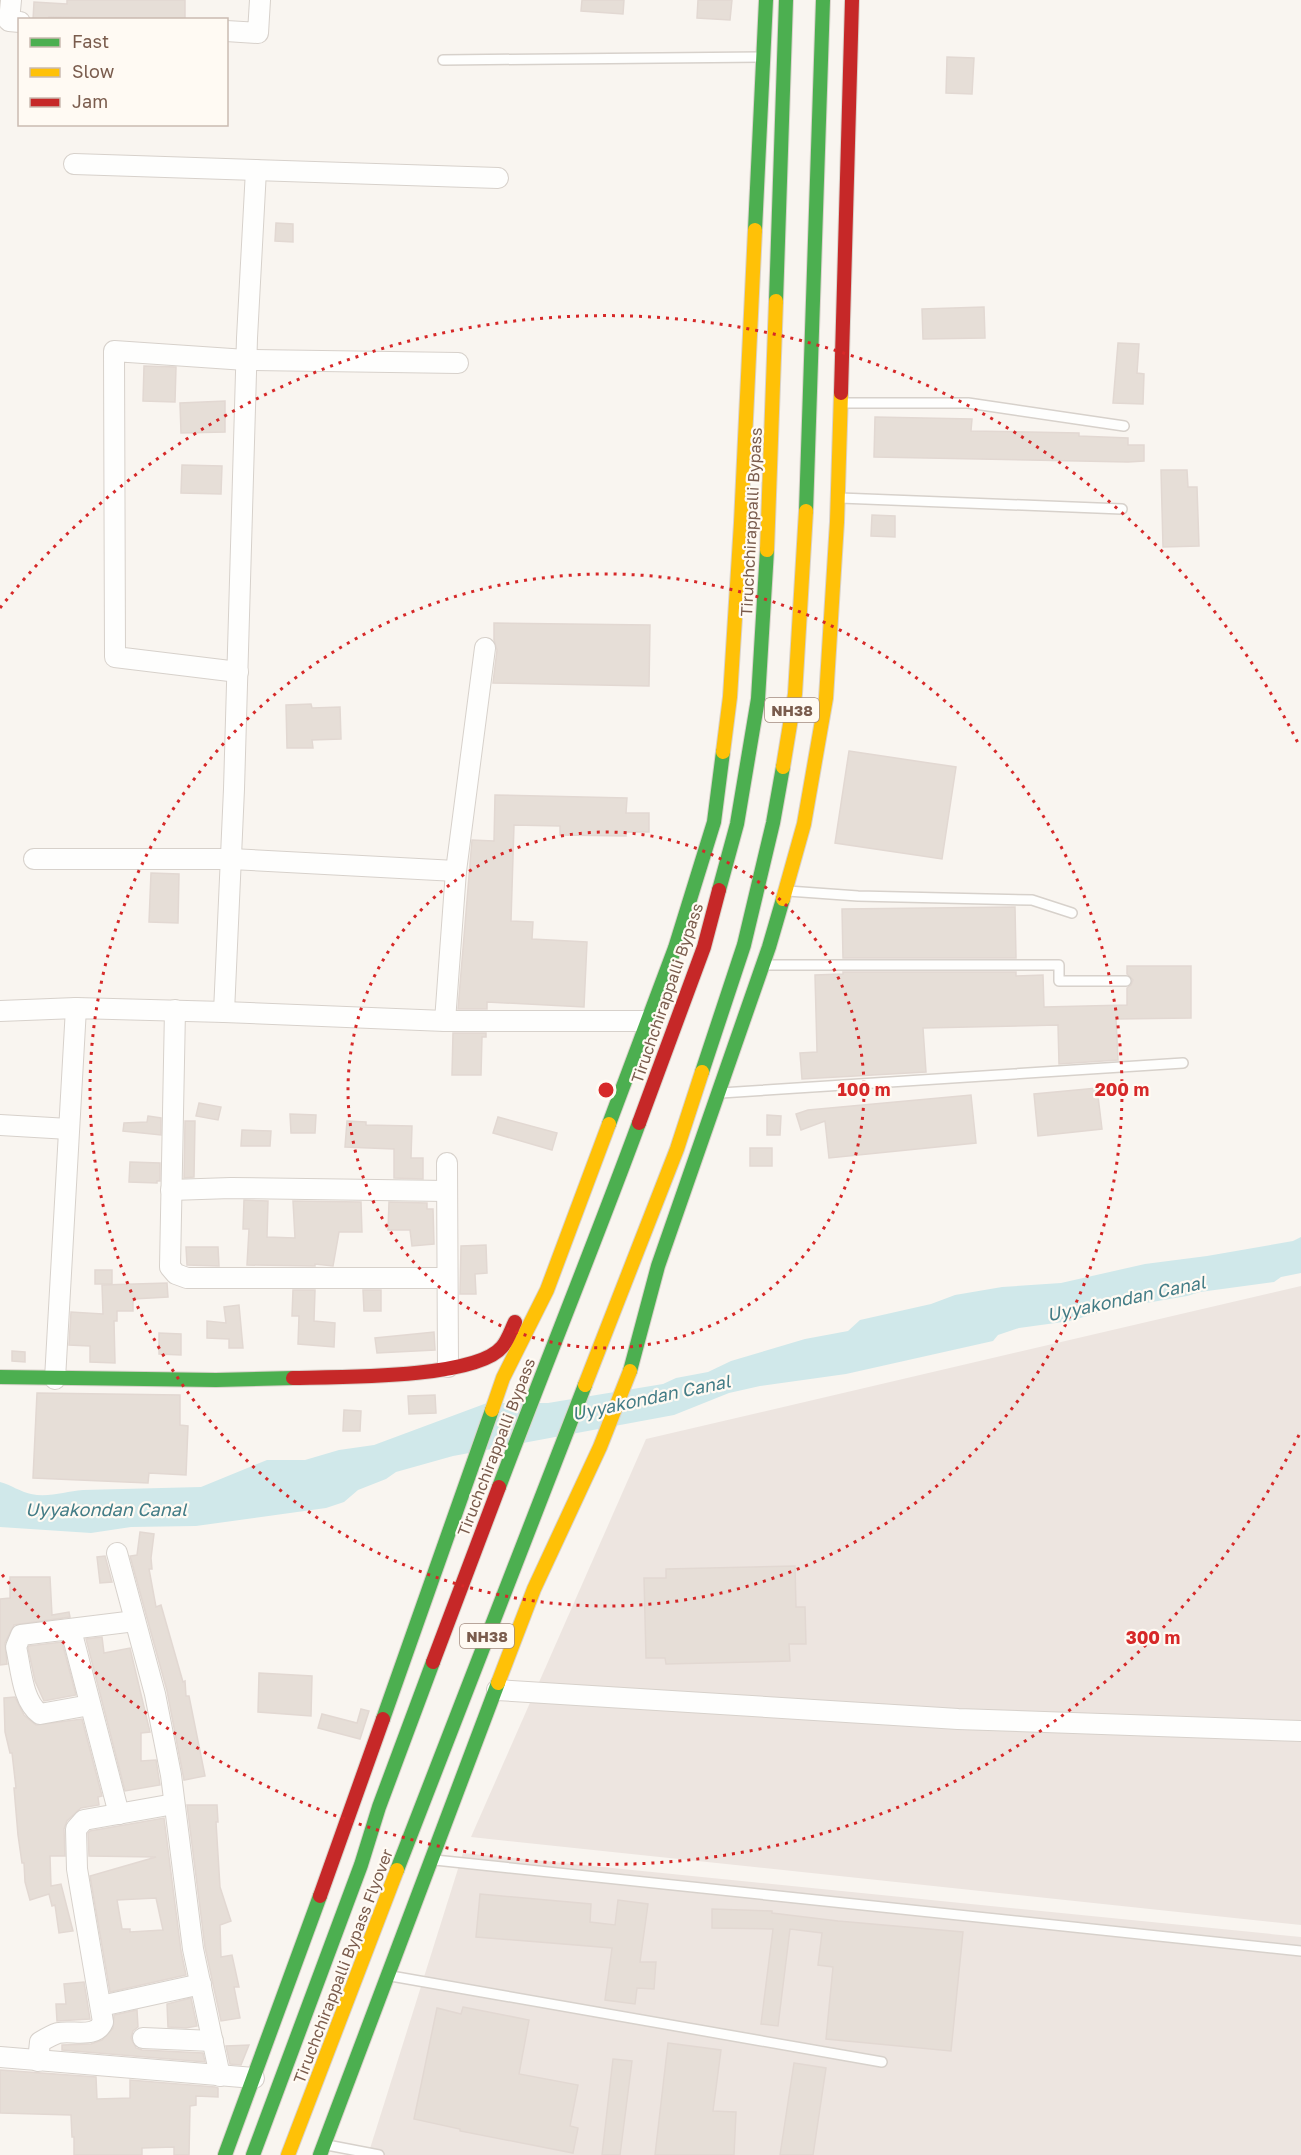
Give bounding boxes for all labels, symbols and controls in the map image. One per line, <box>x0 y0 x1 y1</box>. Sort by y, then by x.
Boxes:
legend <box>18 18 228 126</box>
text: Fast <box>72 30 109 52</box>
text: Slow <box>72 60 115 82</box>
text: Jam <box>72 90 108 112</box>
street label: Tiruchchirappalli Bypass <box>736 427 766 617</box>
road number: NH38 <box>765 698 819 722</box>
street label: Tiruchchirappalli Bypass <box>627 900 707 1086</box>
text: 100 m <box>838 1078 890 1100</box>
text: 200 m <box>1095 1078 1149 1100</box>
centre of rings <box>596 1080 616 1100</box>
water label: Uyyakondan Canal <box>1045 1270 1208 1326</box>
street label: Tiruchchirappalli Bypass <box>453 1355 539 1539</box>
water label: Uyyakondan Canal <box>570 1369 733 1425</box>
water label: Uyyakondan Canal <box>25 1498 188 1520</box>
road number: NH38 <box>460 1624 514 1648</box>
text: 300 m <box>1126 1626 1180 1648</box>
street label: Tiruchchirappalli Bypass Flyover <box>289 1846 397 2086</box>

